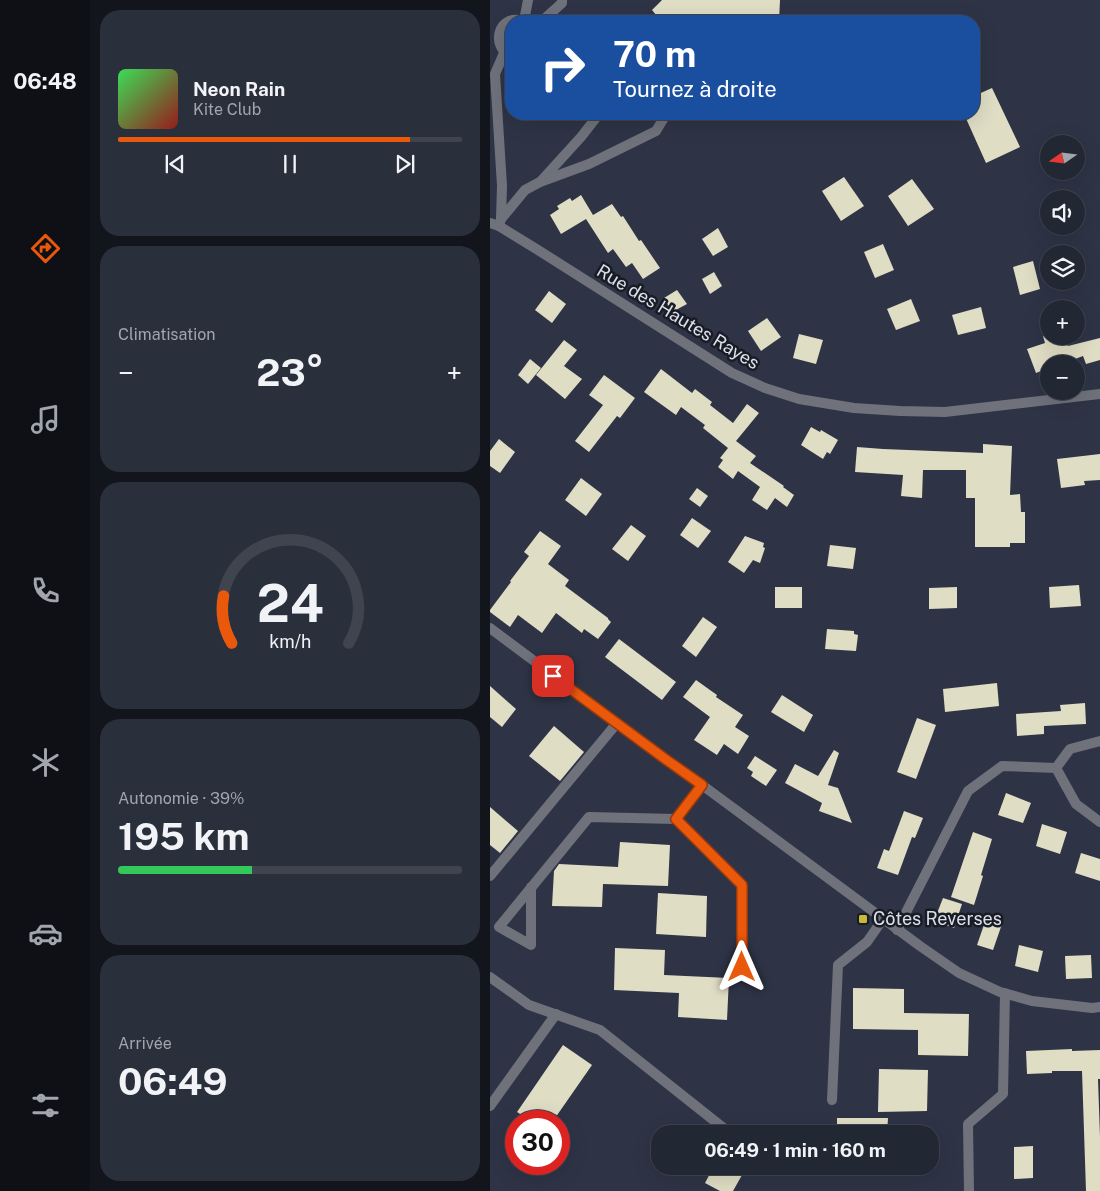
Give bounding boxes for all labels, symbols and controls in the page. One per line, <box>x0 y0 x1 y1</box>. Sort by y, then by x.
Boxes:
text: 70 m <box>613 34 696 75</box>
icon: right <box>530 35 595 100</box>
text: 06:48 <box>13 68 77 94</box>
text: Tournez à droite <box>613 76 777 102</box>
text: Neon Rain <box>193 78 285 100</box>
text: Kite Club <box>193 100 261 119</box>
north arrow <box>1040 135 1085 180</box>
map controls <box>1040 135 1085 400</box>
icon: previous <box>161 150 189 178</box>
icon: pause <box>276 150 304 178</box>
icon: next <box>391 150 419 178</box>
button: sound <box>1040 190 1085 235</box>
icon: directions <box>28 231 63 266</box>
button: layers <box>1040 245 1085 290</box>
street label: Rue des Hautes Rayes <box>593 260 763 373</box>
button: + <box>1040 300 1085 345</box>
text: Climatisation <box>118 325 215 344</box>
text: 23° <box>256 350 324 395</box>
button: − <box>1040 355 1085 400</box>
text: − <box>118 356 134 389</box>
text: + <box>446 356 462 389</box>
icon: music <box>28 402 63 437</box>
icon: phone <box>28 573 63 608</box>
text: 24 <box>256 573 324 634</box>
text: km/h <box>269 631 311 652</box>
pin <box>532 655 574 697</box>
icon: arrive <box>539 662 567 690</box>
icon: climate <box>28 745 63 780</box>
text: Autonomie · 39% <box>118 789 244 808</box>
text: 195 km <box>118 814 250 859</box>
place label: Côtes Reverses <box>873 908 1002 929</box>
marker: Côtes Reverses <box>857 913 869 925</box>
icon: car <box>28 916 63 951</box>
position arrow <box>715 940 767 992</box>
text: Arrivée <box>118 1034 172 1053</box>
text: 06:49 <box>118 1059 228 1104</box>
icon: filters <box>28 1088 63 1123</box>
speed limit sign: 30 <box>505 1110 570 1175</box>
text: 06:49 · 1 min · 160 m <box>704 1139 886 1161</box>

